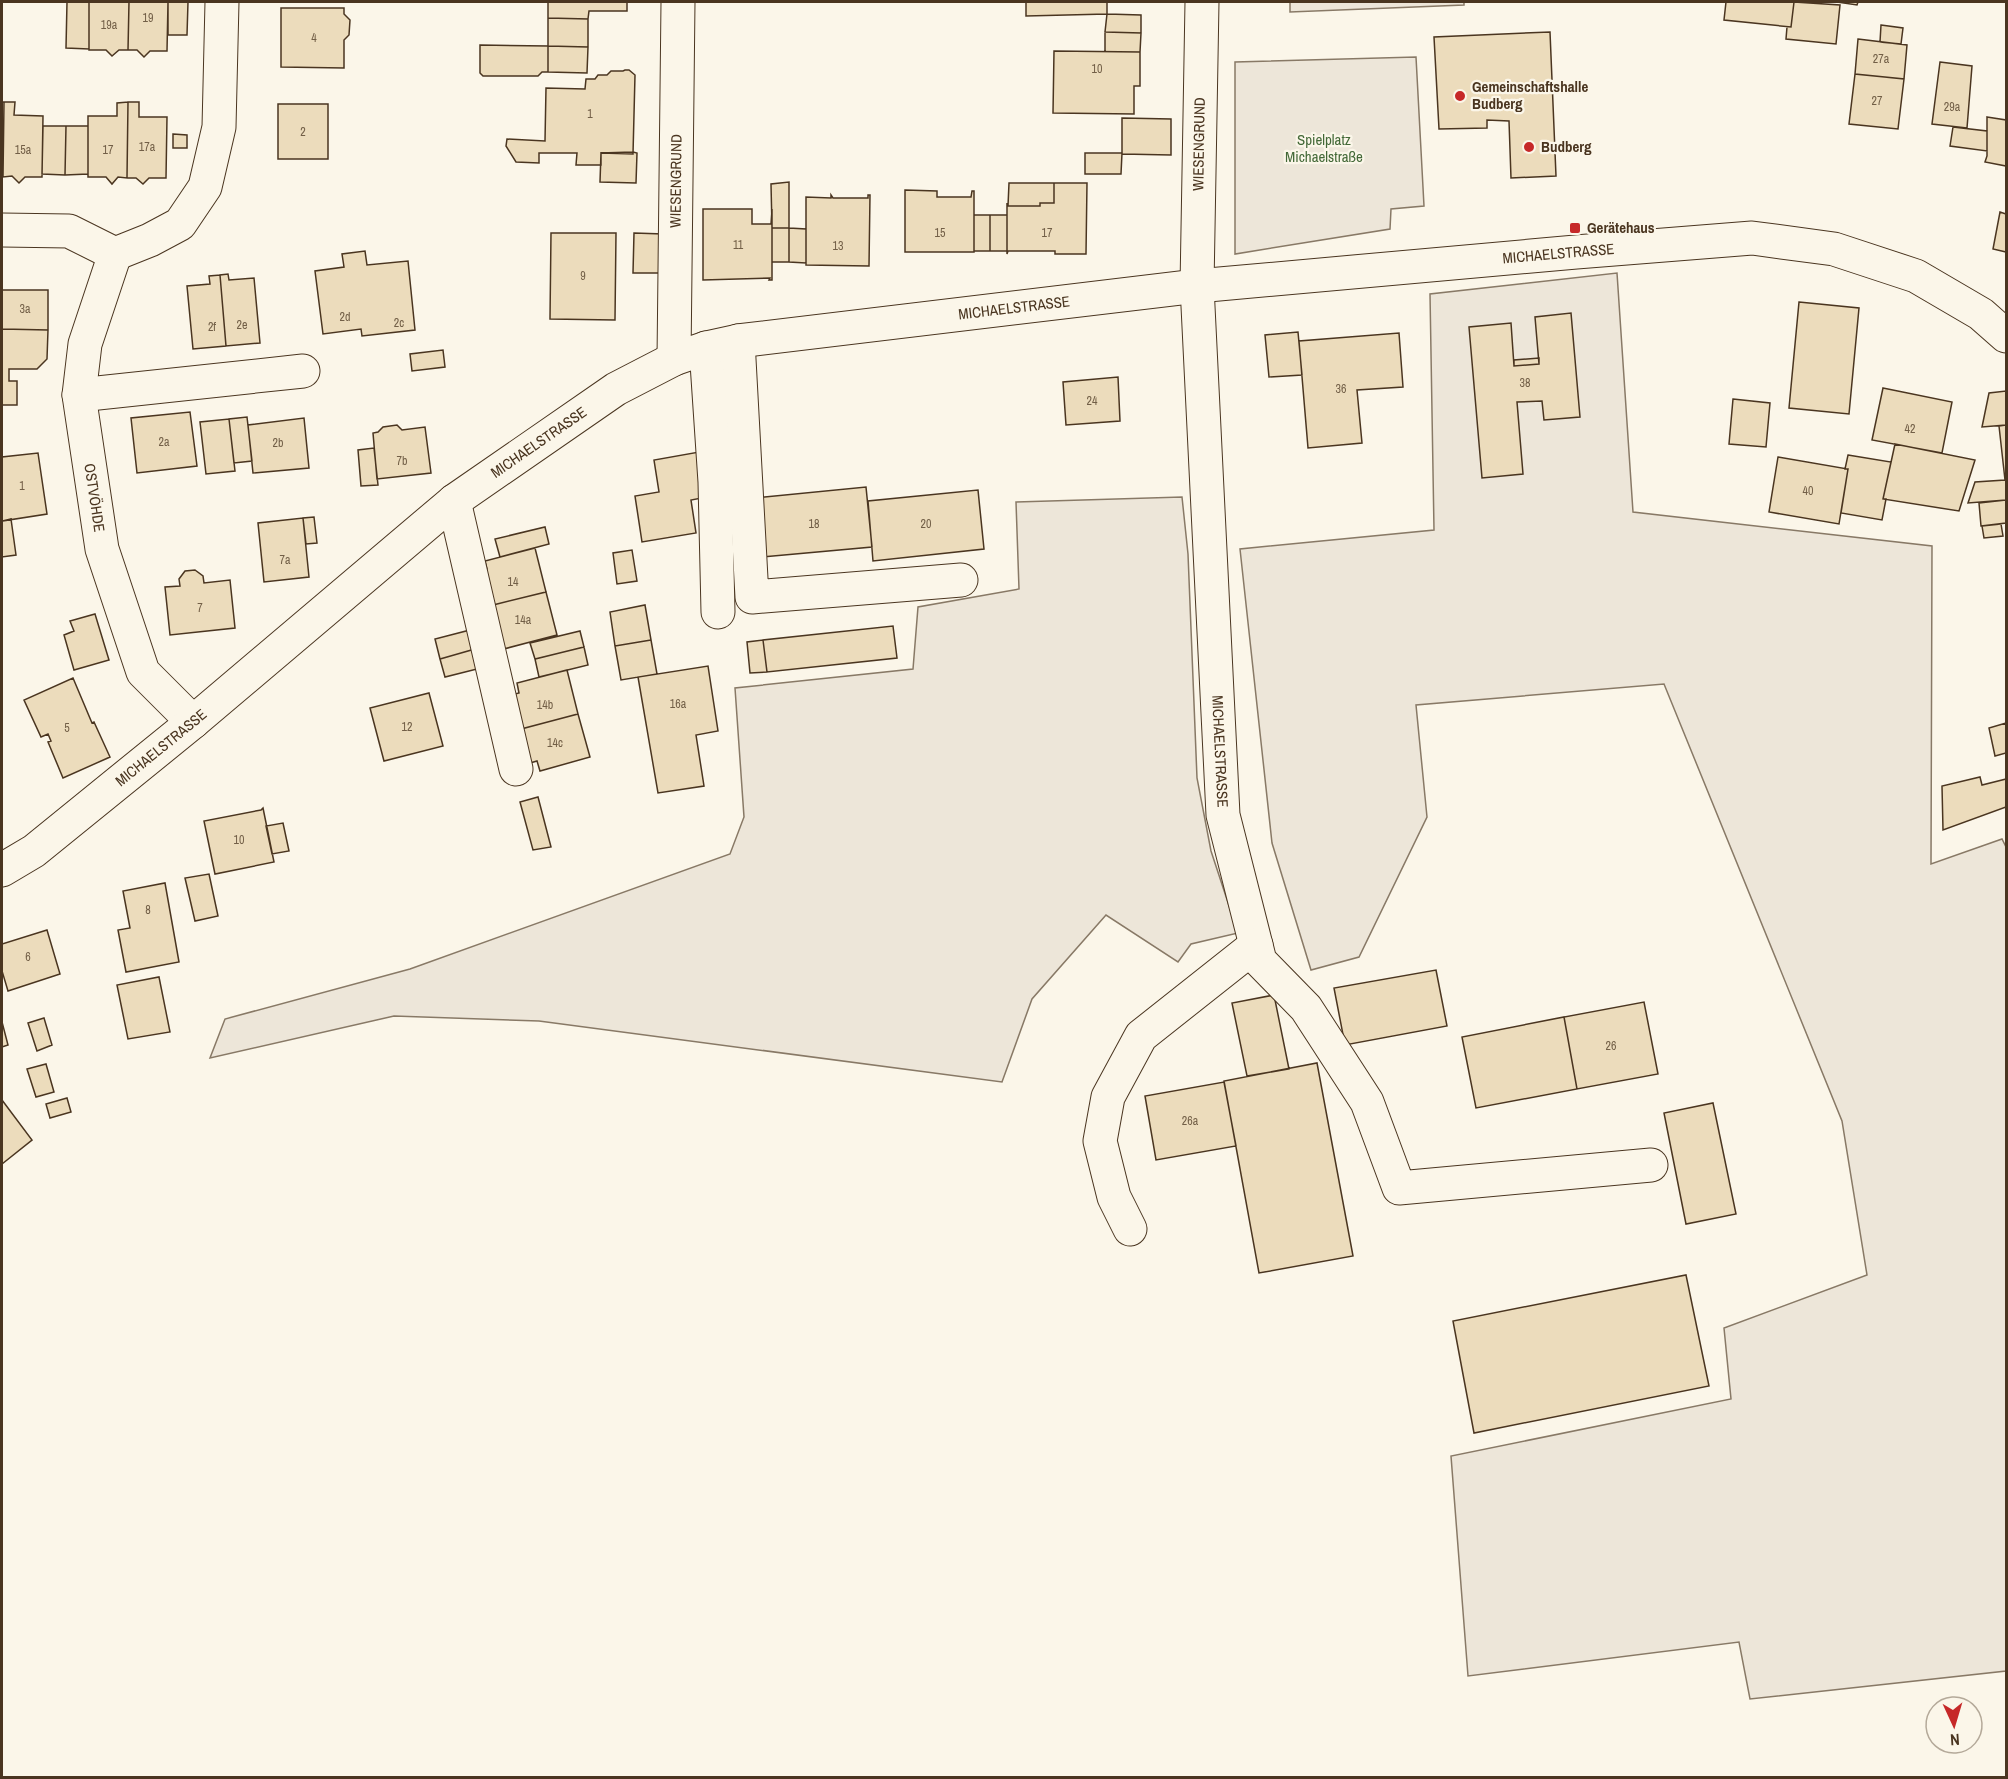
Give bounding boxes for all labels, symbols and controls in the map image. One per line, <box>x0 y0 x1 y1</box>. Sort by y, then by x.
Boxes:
house number: 19 <box>143 10 153 26</box>
house number: 19a <box>101 17 118 33</box>
house number: 4 <box>311 30 317 46</box>
house number: 27a <box>1873 51 1890 67</box>
house number: 10 <box>1092 61 1102 77</box>
place label: Gemeinschaftshalle Budberg <box>1472 76 1588 114</box>
marker: Gemeinschaftshalle Budberg <box>1453 89 1467 103</box>
house number: 27 <box>1872 93 1883 109</box>
street label: WIESENGRUND <box>1187 97 1210 191</box>
house number: 29a <box>1944 99 1961 115</box>
house number: 1 <box>587 106 593 122</box>
house number: 2 <box>300 124 306 140</box>
park label: Spielplatz Michaelstraße <box>1285 129 1363 167</box>
street label: WIESENGRUND <box>664 134 687 228</box>
place label: Budberg <box>1541 136 1592 157</box>
house number: 17a <box>139 139 156 155</box>
marker: Budberg <box>1522 140 1536 154</box>
house number: 15a <box>15 142 32 158</box>
house number: 17 <box>103 142 114 158</box>
place label: Gerätehaus <box>1587 217 1655 238</box>
marker: Gerätehaus <box>1568 221 1582 235</box>
house number: 15 <box>935 225 946 241</box>
house number: 17 <box>1042 225 1053 241</box>
house number: 11 <box>733 237 744 253</box>
house number: 13 <box>833 238 843 254</box>
street label: MICHAELSTRASSE <box>1502 238 1615 269</box>
house number: 9 <box>580 268 586 284</box>
street label: MICHAELSTRASSE <box>957 290 1071 325</box>
house number: 3a <box>20 301 31 317</box>
house number: 2d <box>340 309 350 325</box>
house number: 2c <box>394 315 404 331</box>
house number: 2e <box>237 317 247 333</box>
house number: 2f <box>208 319 216 335</box>
house number: 38 <box>1520 375 1530 391</box>
house number: 36 <box>1336 381 1346 397</box>
house number: 24 <box>1087 393 1098 409</box>
street label: MICHAELSTRASSE <box>486 401 591 483</box>
house number: 42 <box>1905 421 1915 437</box>
house number: 2a <box>159 434 170 450</box>
house number: 2b <box>273 435 283 451</box>
house number: 7b <box>397 453 407 469</box>
street label: OSTVÖHDE <box>79 462 110 533</box>
house number: 1 <box>19 478 25 494</box>
house number: 40 <box>1803 483 1813 499</box>
house number: 18 <box>809 516 819 532</box>
house number: 20 <box>921 516 931 532</box>
house number: 7a <box>280 552 291 568</box>
house number: 14 <box>508 574 519 590</box>
house number: 7 <box>197 600 203 616</box>
house number: 14a <box>515 612 532 628</box>
street label: MICHAELSTRASSE <box>1207 695 1234 808</box>
house number: 16a <box>670 696 687 712</box>
house number: 14b <box>537 697 553 713</box>
street label: MICHAELSTRASSE <box>111 704 211 791</box>
house number: 12 <box>402 719 412 735</box>
house number: 5 <box>64 720 70 736</box>
house number: 14c <box>547 735 563 751</box>
house number: 10 <box>234 832 244 848</box>
house number: 8 <box>145 902 151 918</box>
house number: 6 <box>25 949 31 965</box>
house number: 26 <box>1606 1038 1616 1054</box>
house number: 26a <box>1182 1113 1199 1129</box>
north arrow <box>1924 1695 1984 1755</box>
text: N <box>1950 1729 1961 1751</box>

